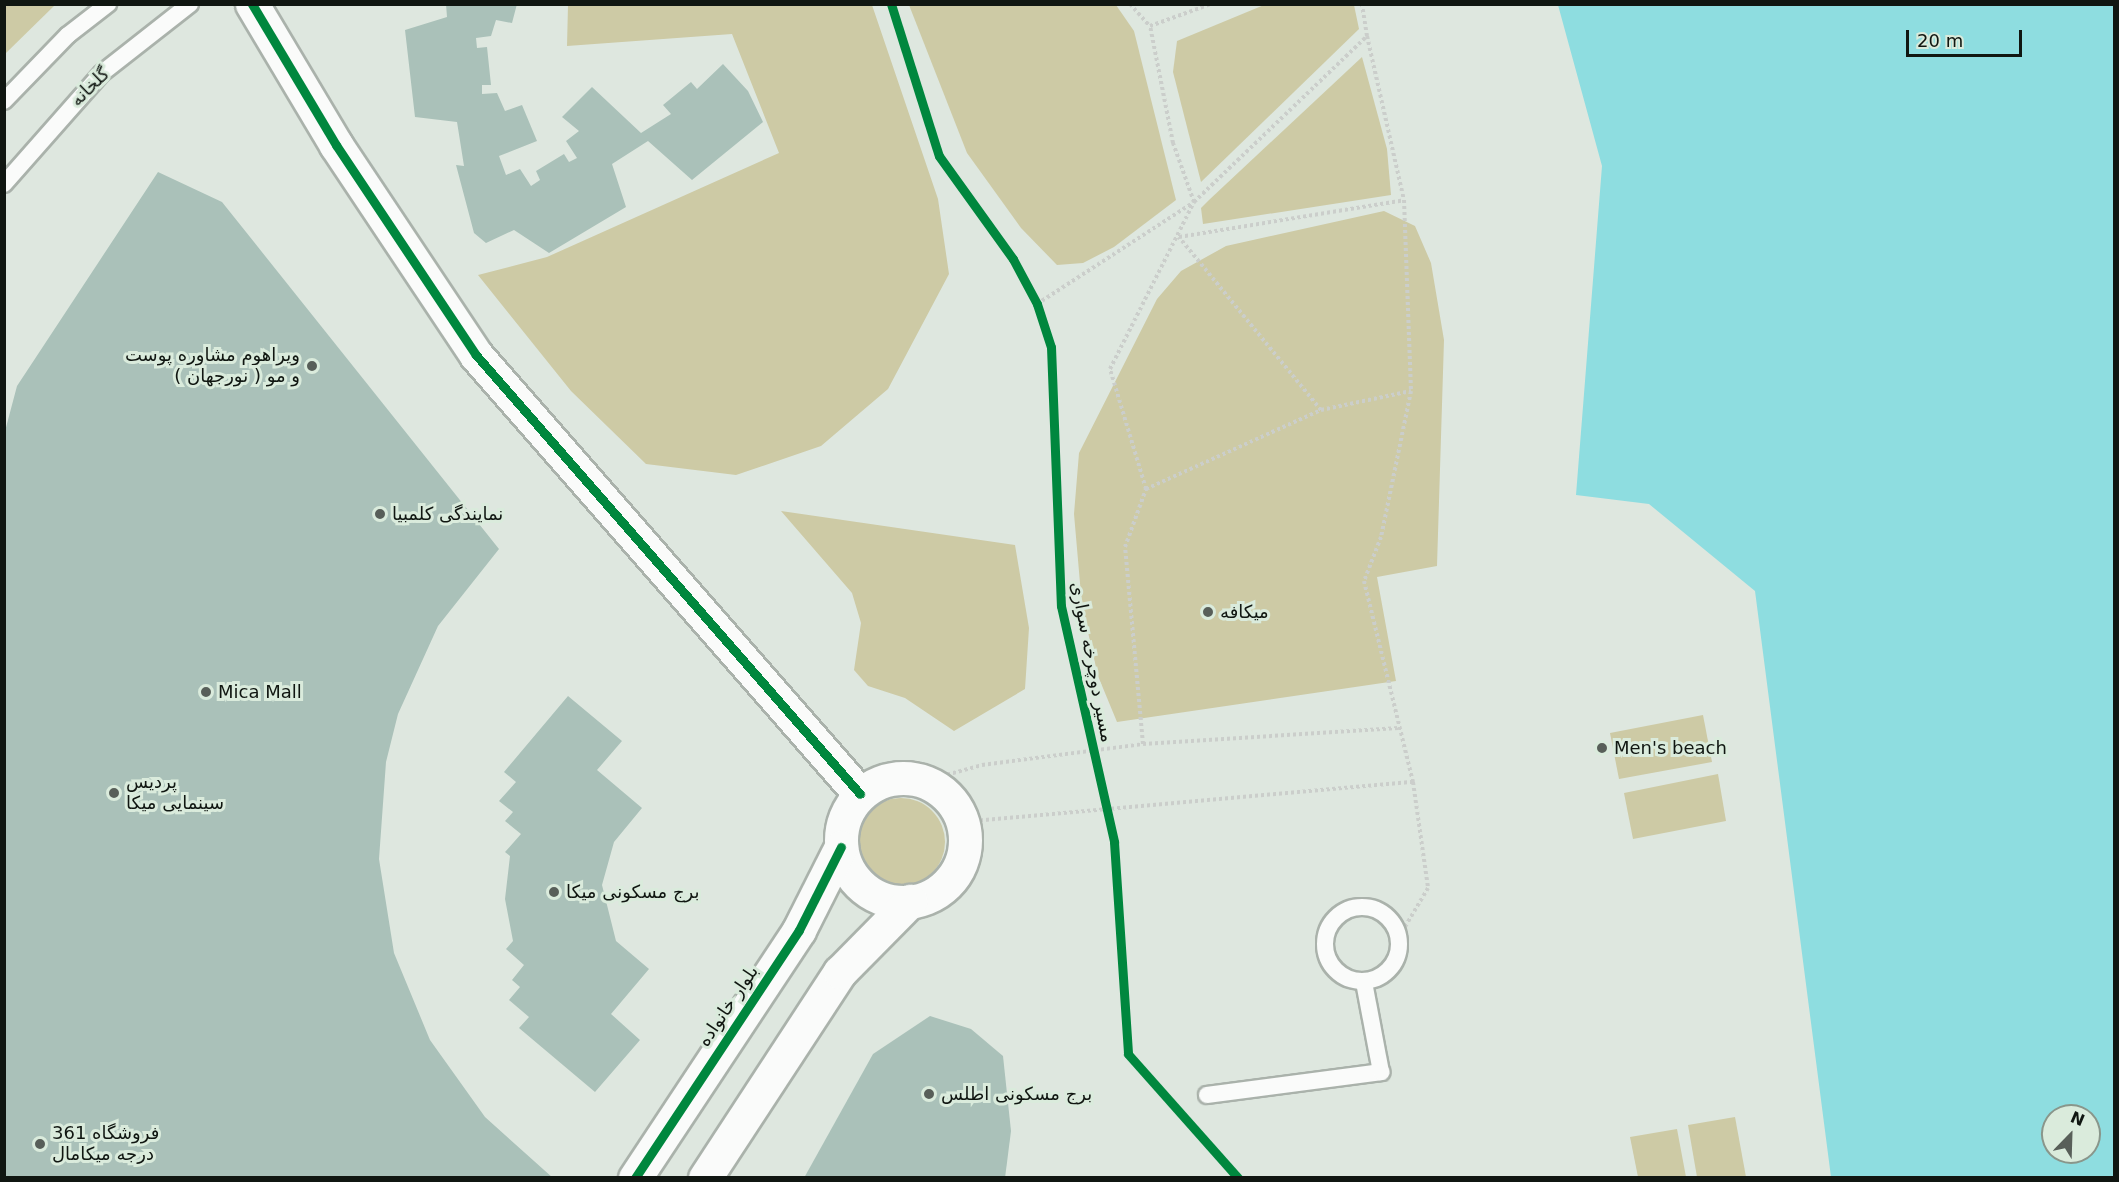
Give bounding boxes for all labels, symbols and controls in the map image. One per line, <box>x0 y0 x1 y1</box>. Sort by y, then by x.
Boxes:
scale bar <box>1909 18 2024 56</box>
text: 20 m <box>1917 30 1963 51</box>
street label: گلخانه <box>66 63 114 111</box>
place label: ویراهوم مشاوره پوست و مو ( نورجهان ) <box>125 345 300 388</box>
marker: ویراهوم مشاوره پوست و مو ( نورجهان ) <box>305 359 319 373</box>
place label: نمایندگی کلمبیا <box>392 503 503 525</box>
marker: نمایندگی کلمبیا <box>373 507 387 521</box>
street label: مسیر دوچرخه سواری <box>1066 580 1118 744</box>
place label: میکافه <box>1220 601 1269 623</box>
marker: میکافه <box>1201 605 1215 619</box>
place label: Mica Mall <box>218 681 302 703</box>
marker: Mica Mall <box>199 685 213 699</box>
place label: Men's beach <box>1614 737 1727 759</box>
marker: Men's beach <box>1595 741 1609 755</box>
place label: پردیس سینمایی میکا <box>126 772 224 814</box>
marker: پردیس سینمایی میکا <box>107 786 121 800</box>
place label: برج مسکونی میکا <box>566 881 699 903</box>
marker: برج مسکونی میکا <box>547 885 561 899</box>
street label: بلوار خانواده <box>693 961 763 1051</box>
place label: برج مسکونی اطلس <box>941 1083 1092 1105</box>
marker: برج مسکونی اطلس <box>922 1087 936 1101</box>
north arrow <box>2041 1104 2101 1164</box>
text: N <box>2068 1107 2087 1130</box>
place label: فروشگاه 361 درجه میکامال <box>52 1123 159 1166</box>
marker: فروشگاه 361 درجه میکامال <box>33 1137 47 1151</box>

